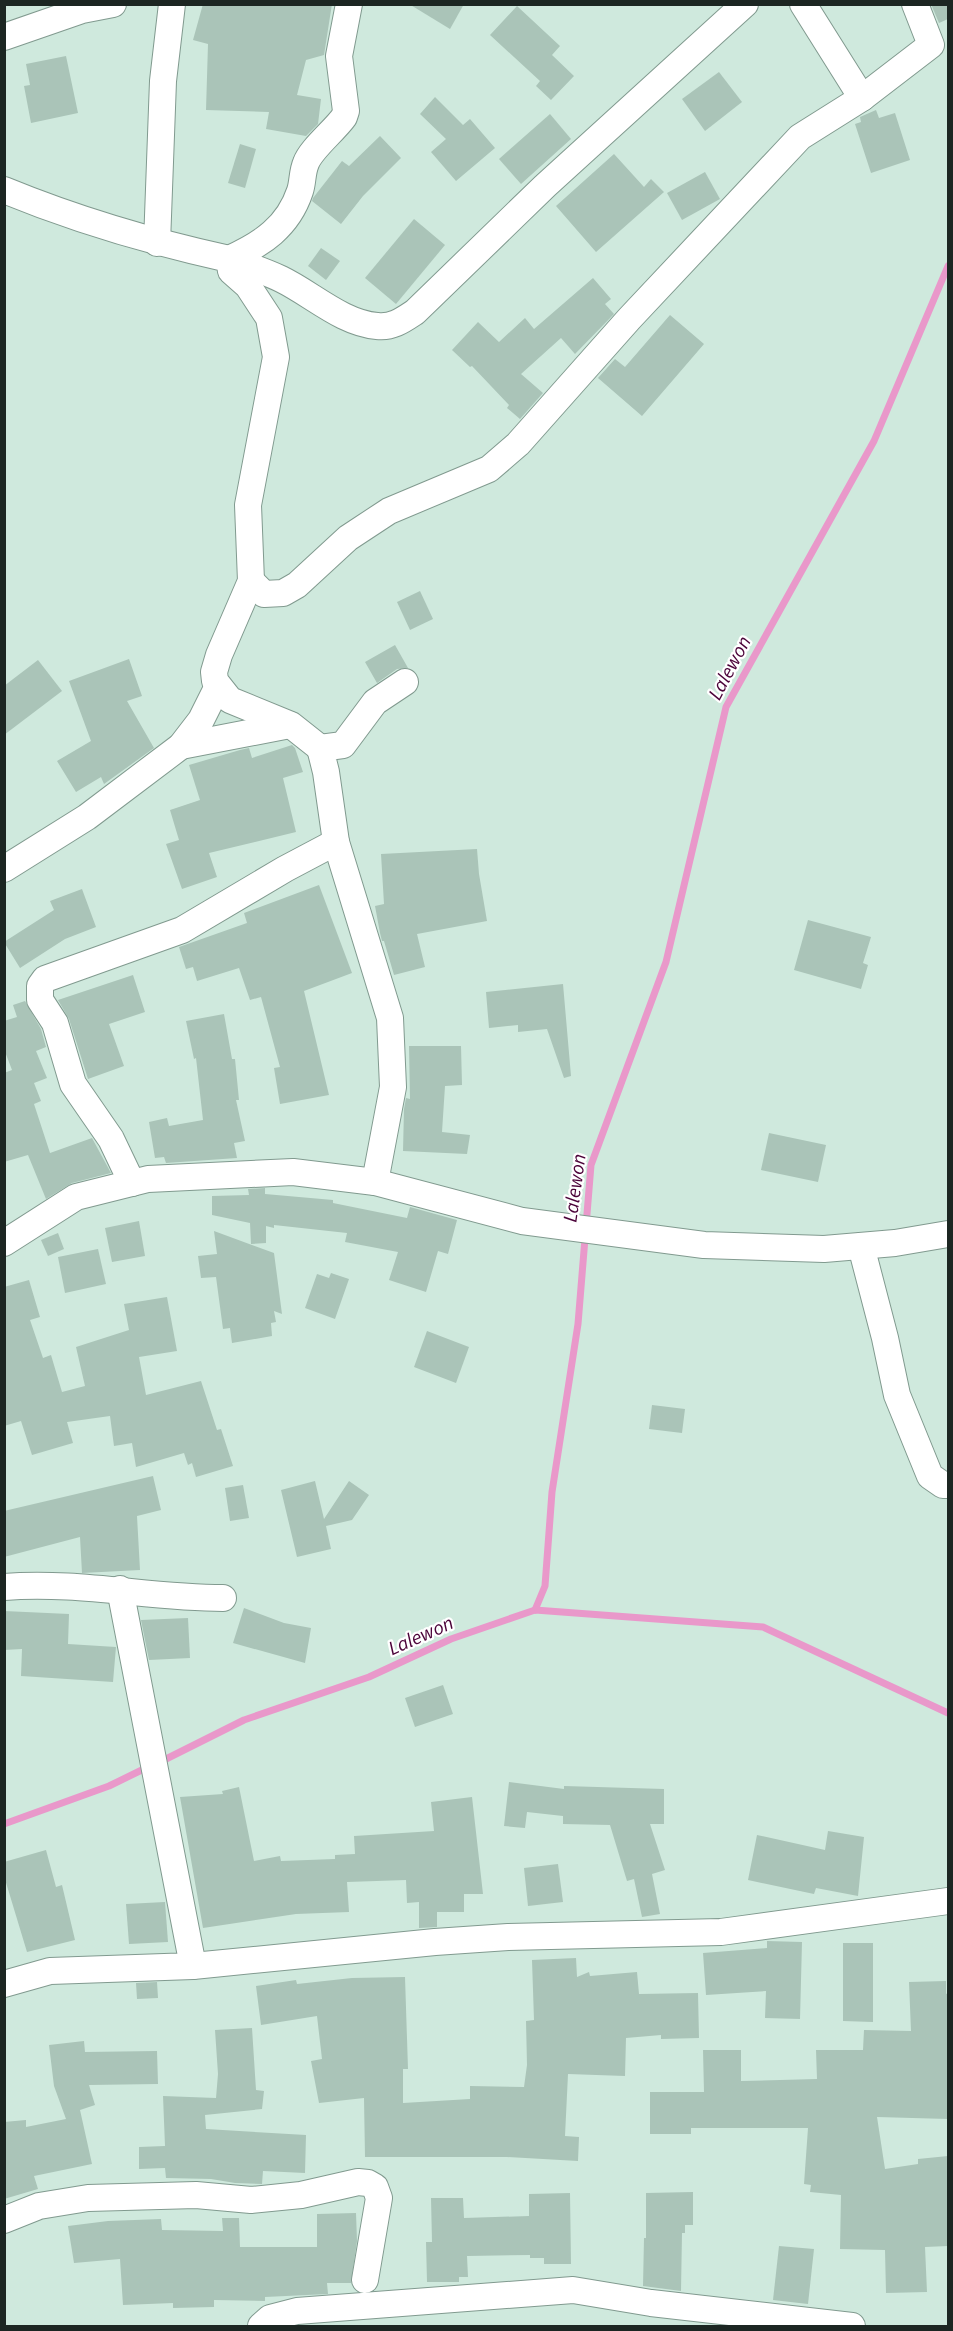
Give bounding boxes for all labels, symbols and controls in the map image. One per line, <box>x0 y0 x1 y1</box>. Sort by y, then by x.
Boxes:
water label: Lalewon <box>701 631 759 705</box>
water label: Lalewon <box>556 1152 594 1224</box>
water label: Lalewon <box>384 1609 458 1663</box>

